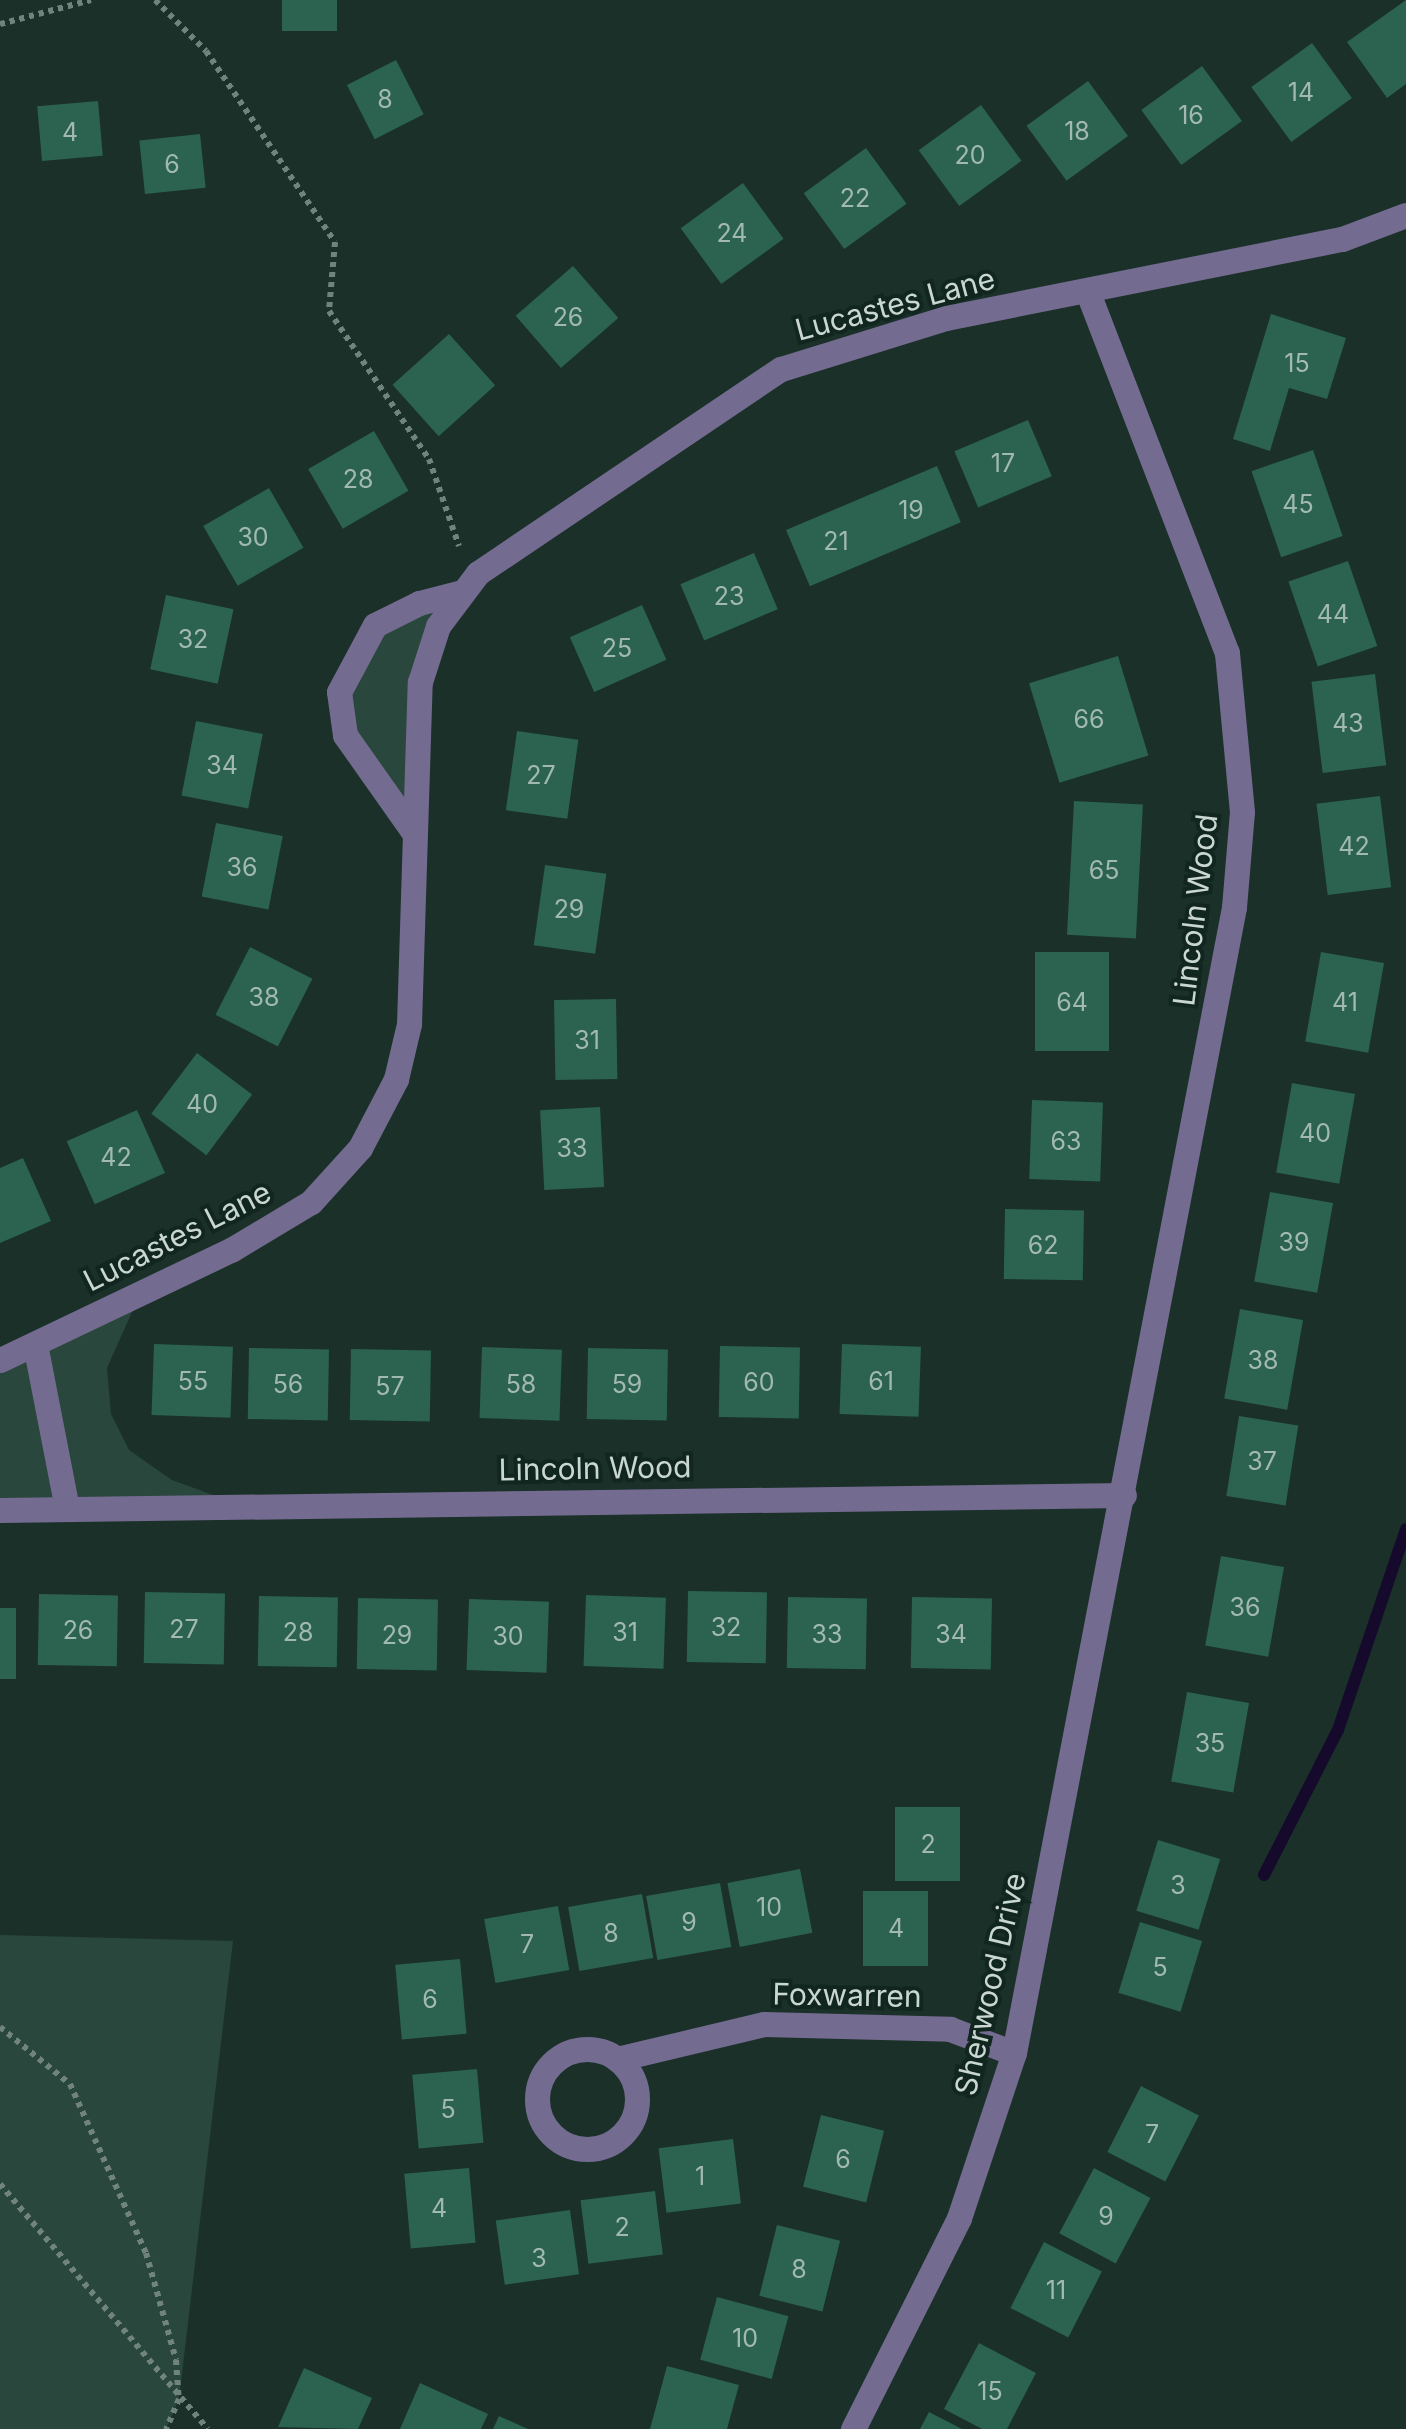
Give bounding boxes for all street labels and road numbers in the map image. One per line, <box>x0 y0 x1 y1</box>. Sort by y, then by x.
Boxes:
street label: Lucastes Lane <box>791 260 999 348</box>
street label: Lincoln Wood <box>1165 812 1225 1008</box>
street label: Lucastes Lane <box>77 1173 277 1299</box>
street label: Lincoln Wood <box>498 1448 692 1488</box>
street label: Sherwood Drive <box>947 1869 1033 2099</box>
street label: Foxwarren <box>772 1976 922 2014</box>

